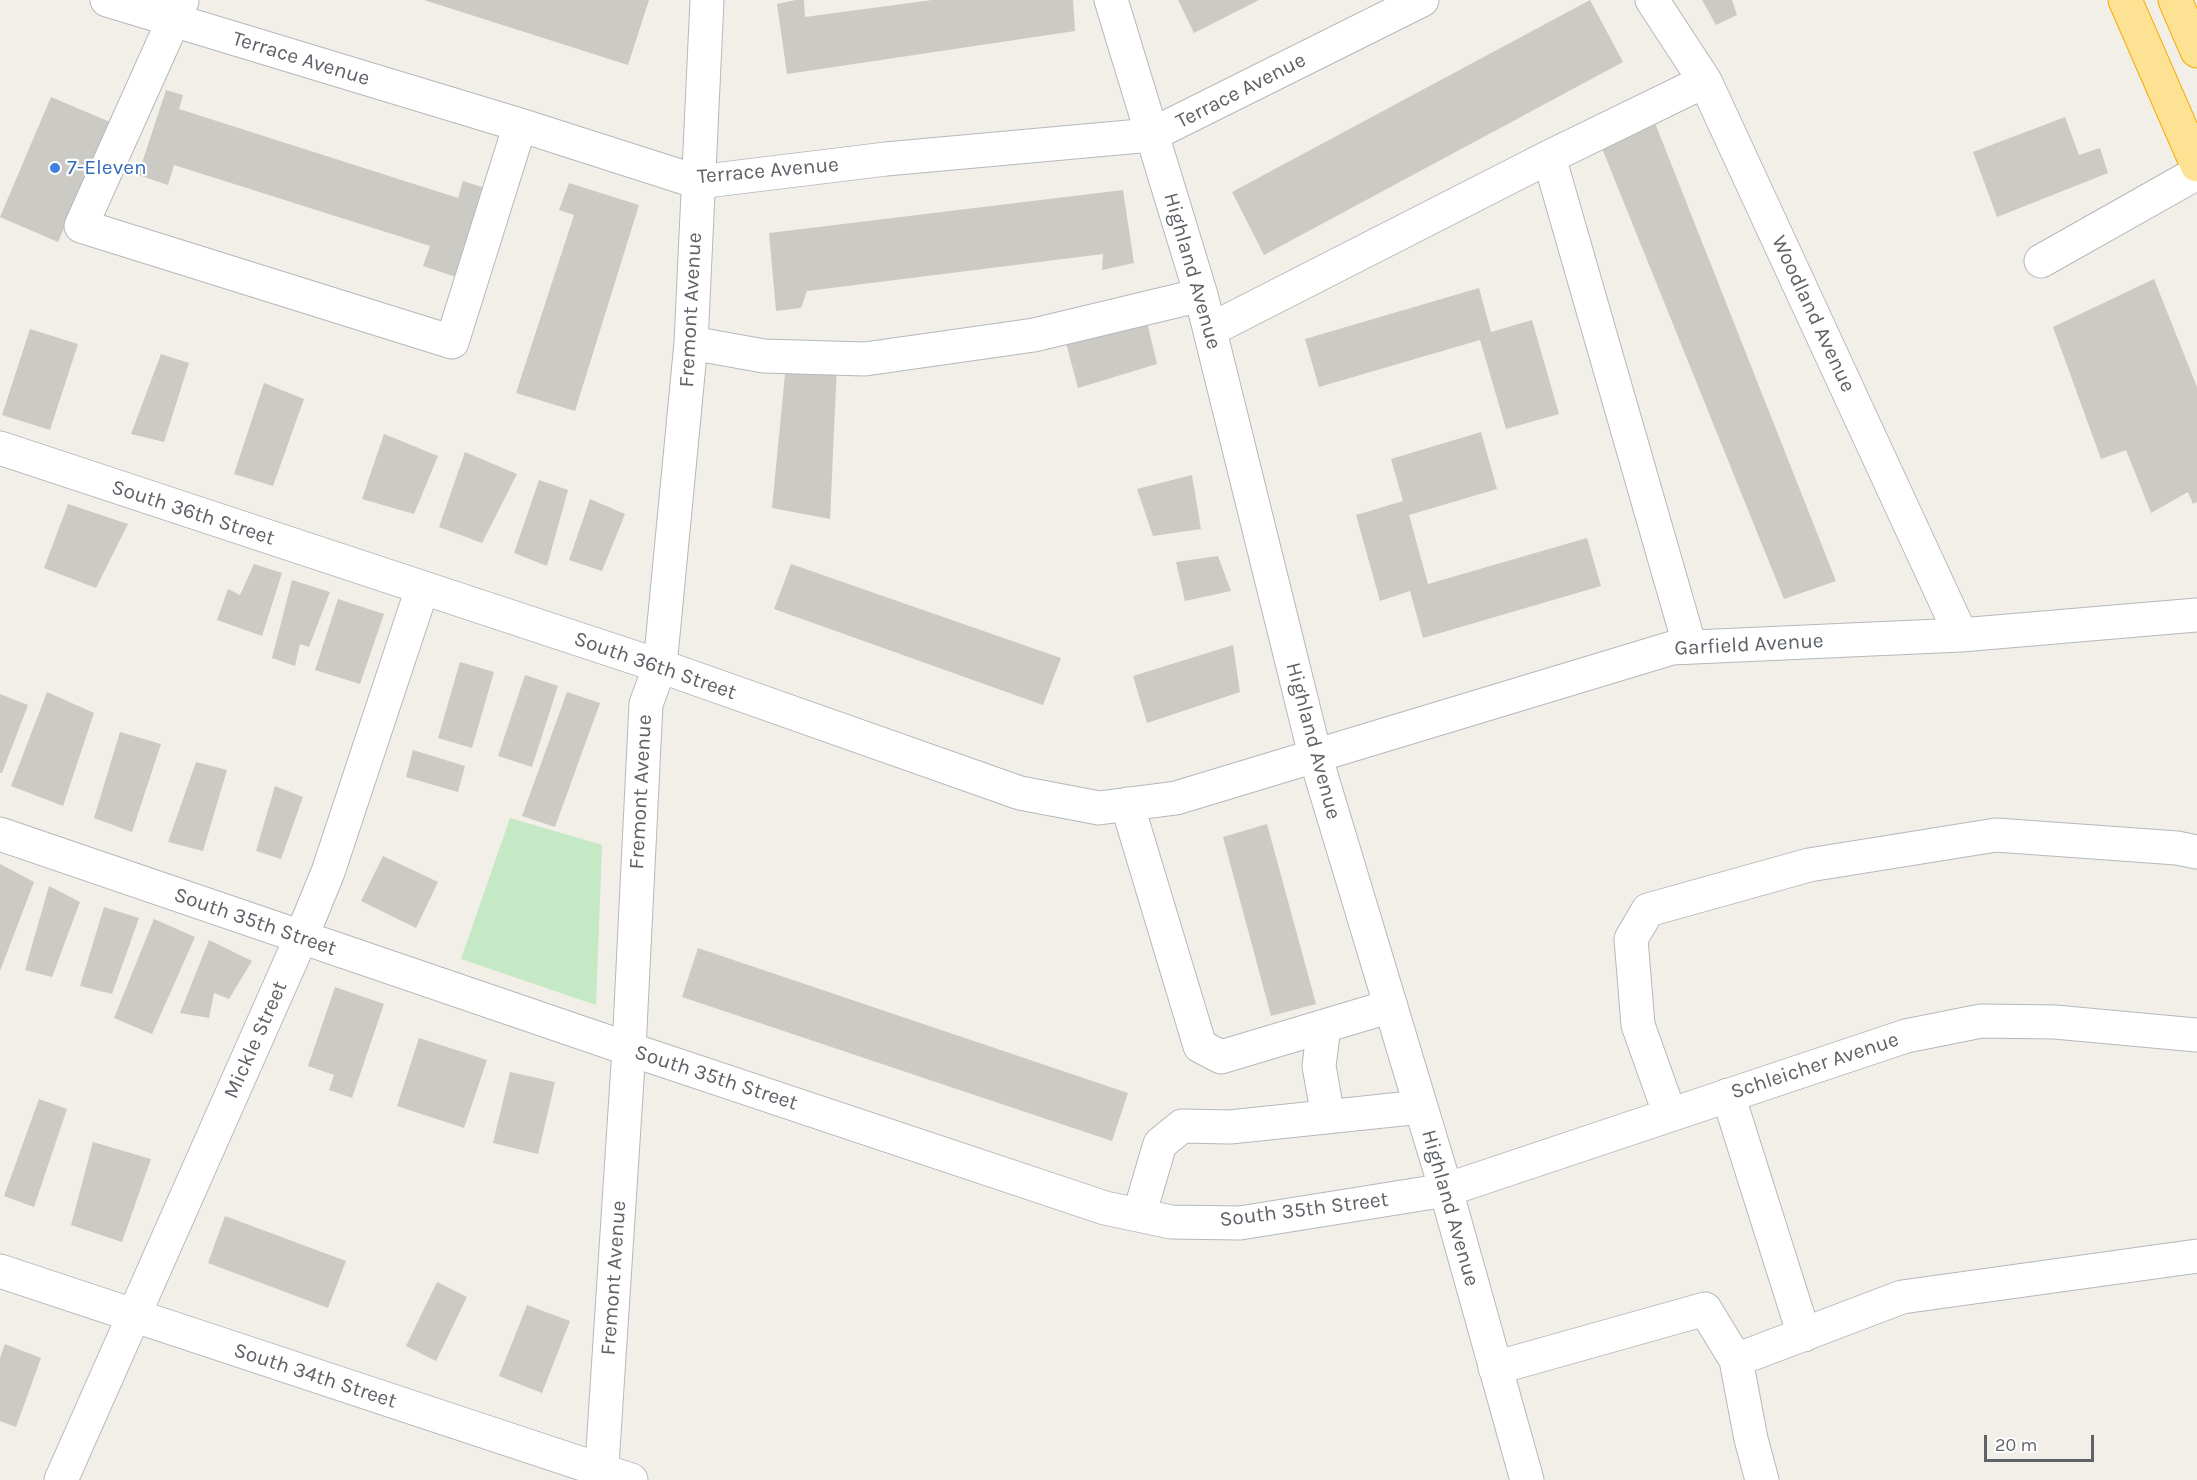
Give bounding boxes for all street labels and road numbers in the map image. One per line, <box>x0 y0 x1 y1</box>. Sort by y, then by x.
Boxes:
street label: Terrace Avenue <box>229 26 373 92</box>
street label: Terrace Avenue <box>1172 47 1310 135</box>
street label: Terrace Avenue <box>696 152 840 190</box>
street label: Highland Avenue <box>1158 190 1226 352</box>
street label: Fremont Avenue <box>674 232 708 388</box>
street label: Woodland Avenue <box>1766 232 1860 396</box>
street label: South 36th Street <box>108 475 278 551</box>
street label: South 36th Street <box>570 626 740 706</box>
street label: Garfield Avenue <box>1674 629 1824 661</box>
street label: Highland Avenue <box>1280 660 1346 822</box>
street label: Fremont Avenue <box>624 714 658 870</box>
street label: South 35th Street <box>171 882 339 962</box>
street label: Mickle Street <box>219 977 293 1103</box>
street label: Schleicher Avenue <box>1728 1027 1902 1105</box>
street label: South 35th Street <box>631 1040 801 1116</box>
street label: Highland Avenue <box>1416 1127 1484 1289</box>
street label: South 35th Street <box>1218 1187 1390 1233</box>
street label: Fremont Avenue <box>596 1200 632 1356</box>
street label: South 34th Street <box>230 1338 400 1414</box>

